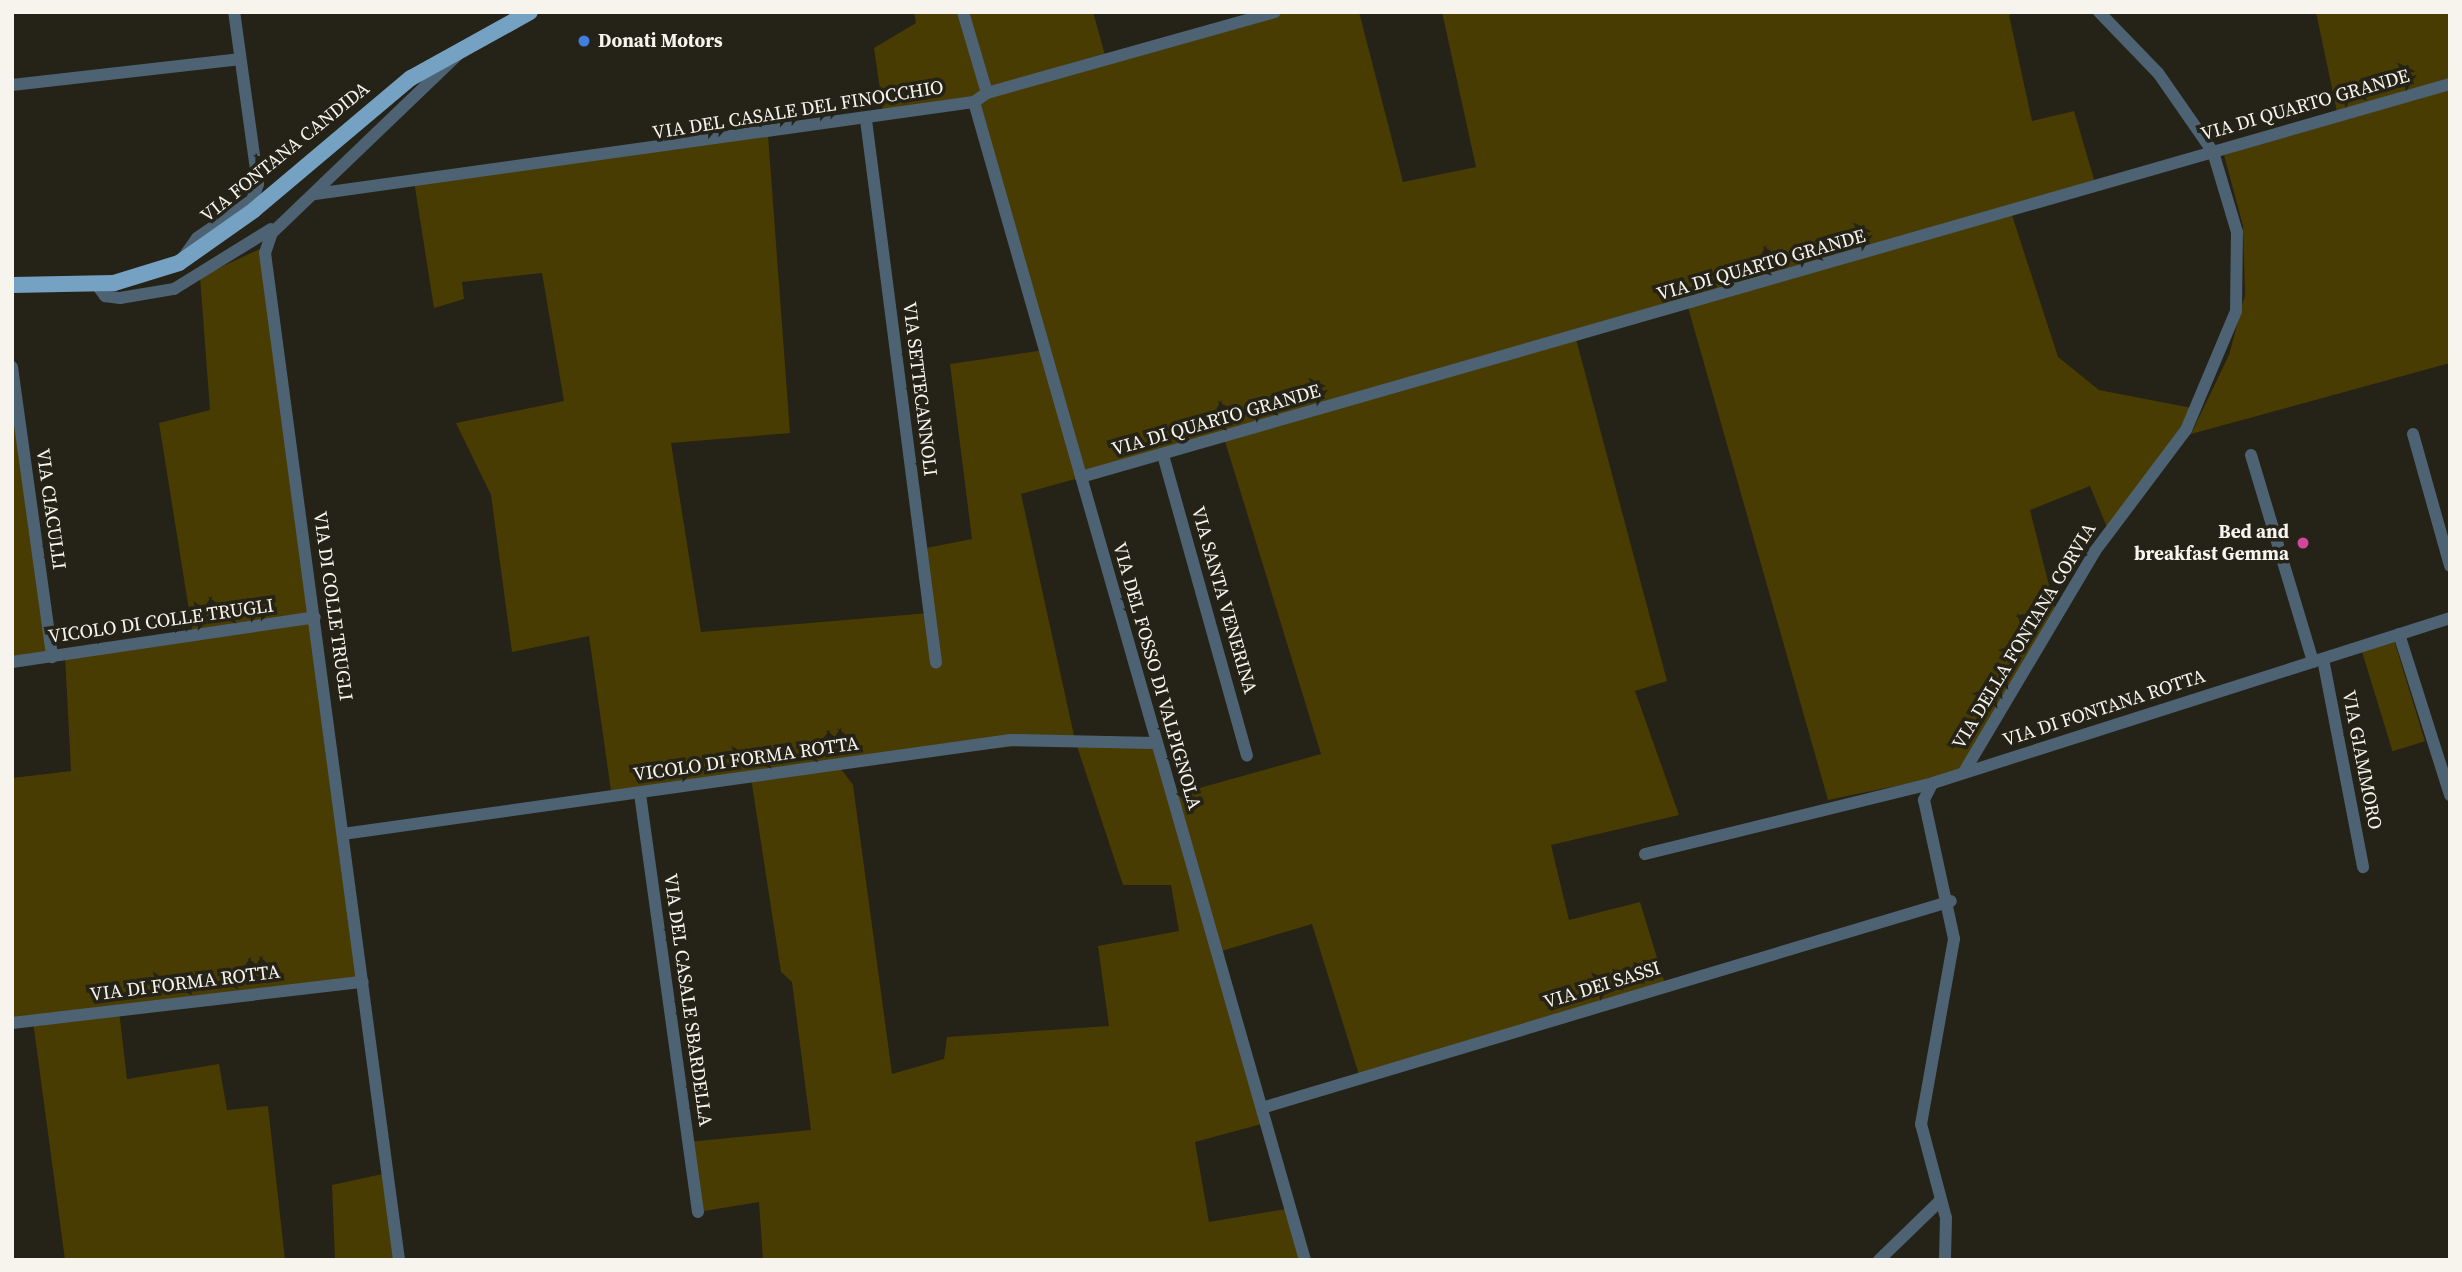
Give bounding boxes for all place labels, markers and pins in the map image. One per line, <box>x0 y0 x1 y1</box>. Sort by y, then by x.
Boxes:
place label: Donati Motors <box>598 30 723 52</box>
marker: Donati Motors <box>576 33 592 49</box>
place label: Bed and breakfast Gemma <box>2134 521 2289 565</box>
marker: Bed and breakfast Gemma <box>2295 535 2311 551</box>

